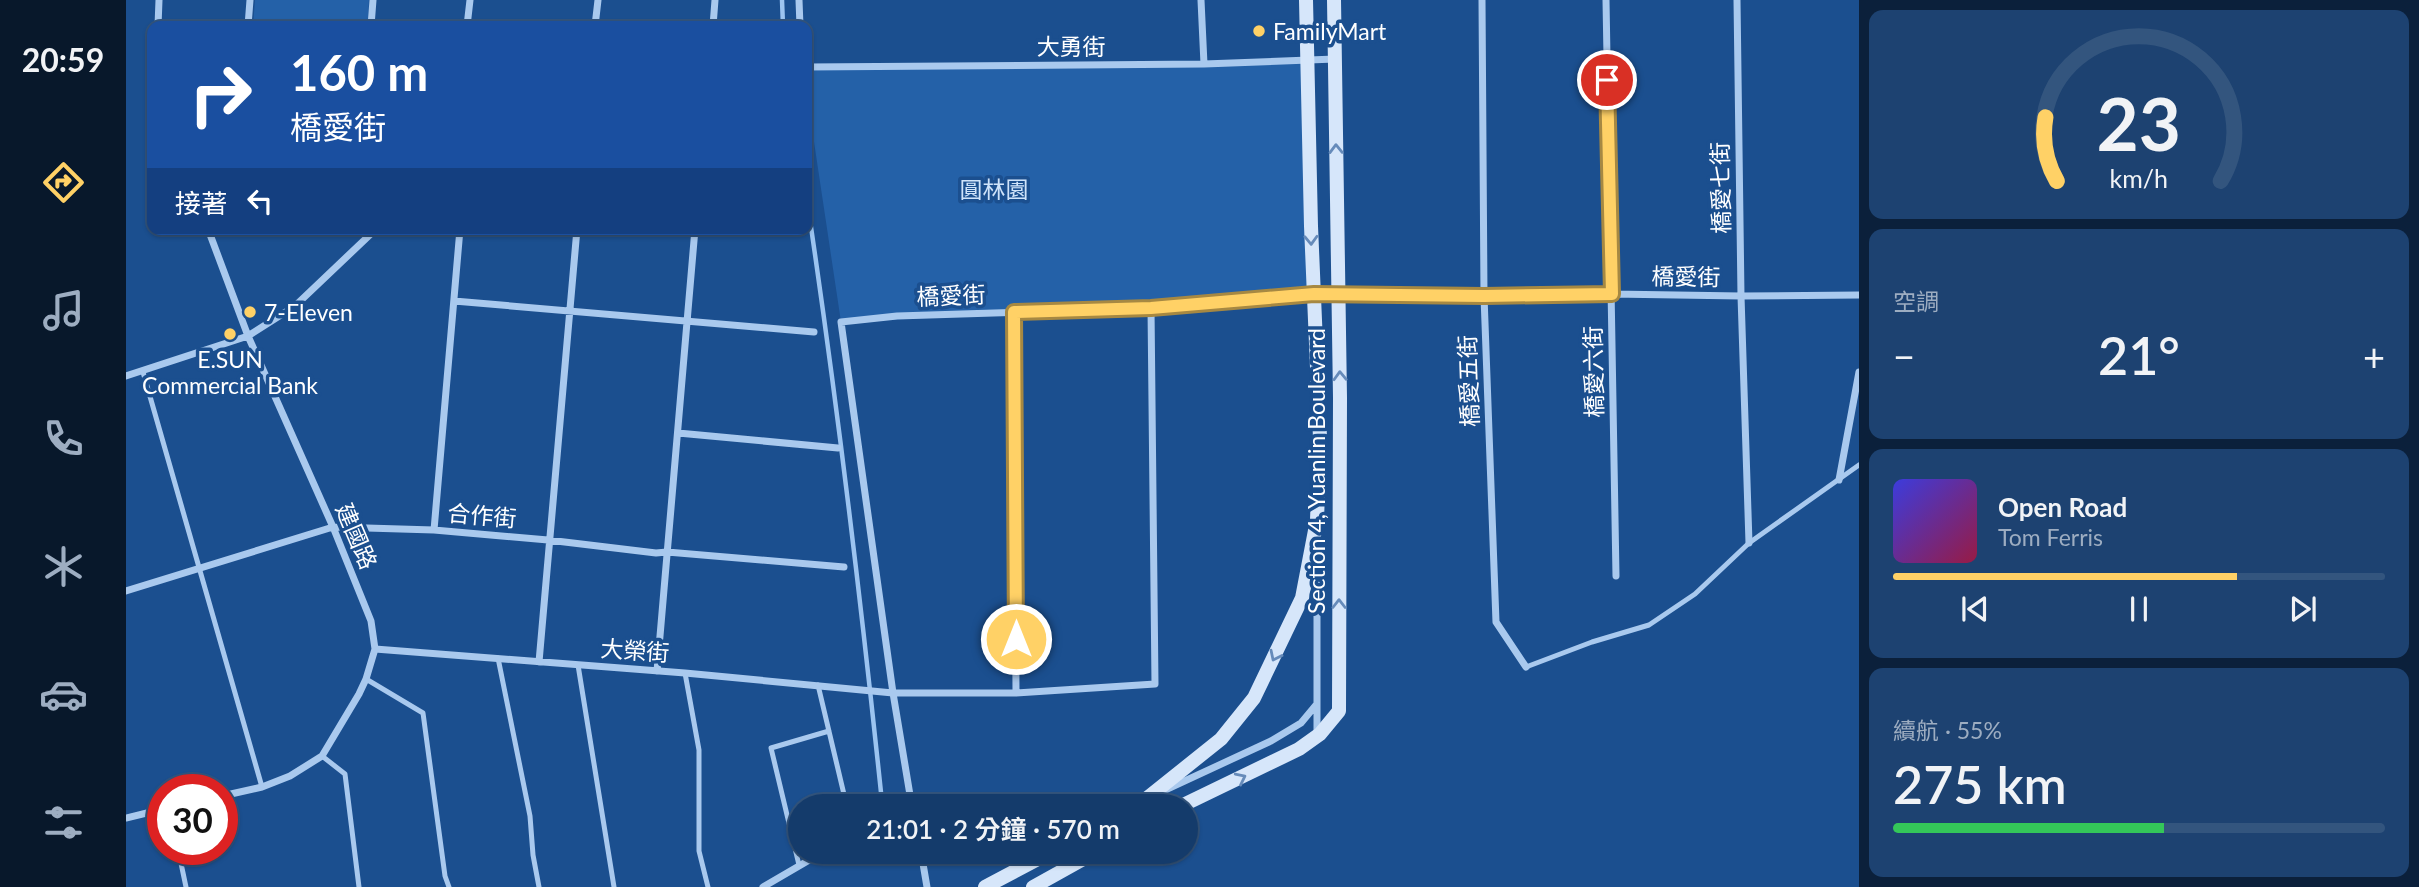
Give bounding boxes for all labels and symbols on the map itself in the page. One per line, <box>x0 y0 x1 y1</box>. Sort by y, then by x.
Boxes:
place label: FamilyMart <box>1273 17 1387 45</box>
marker: FamilyMart <box>1251 23 1267 39</box>
street label: 大勇街 <box>1037 32 1106 60</box>
pin <box>1577 50 1637 110</box>
street label: 橋愛七街 <box>1705 142 1735 234</box>
one-way arrow <box>1328 143 1344 154</box>
park label: 圓林園 <box>960 175 1029 203</box>
one-way arrow <box>1304 234 1319 245</box>
street label: 橋愛街 <box>1651 261 1721 291</box>
street label: 橋愛街 <box>916 280 986 310</box>
place label: 7-Eleven <box>264 298 353 326</box>
marker: 7-Eleven <box>242 304 258 320</box>
marker: E.SUN Commercial Bank <box>222 326 238 342</box>
street label: 橋愛六街 <box>1578 326 1608 418</box>
street label: Section 4, Yuanlin Boulevard <box>1302 328 1330 614</box>
street label: 橋愛五街 <box>1452 335 1484 427</box>
place label: E.SUN Commercial Bank <box>142 345 318 399</box>
one-way arrow <box>1332 371 1347 382</box>
street label: 合作街 <box>446 498 518 532</box>
street label: 建國路 <box>331 499 383 573</box>
one-way arrow <box>1331 598 1347 609</box>
position arrow <box>979 602 1053 676</box>
street label: 大榮街 <box>600 634 670 666</box>
one-way arrow <box>1270 649 1284 661</box>
one-way arrow <box>1234 773 1246 787</box>
speed limit sign: 30 <box>147 774 238 865</box>

